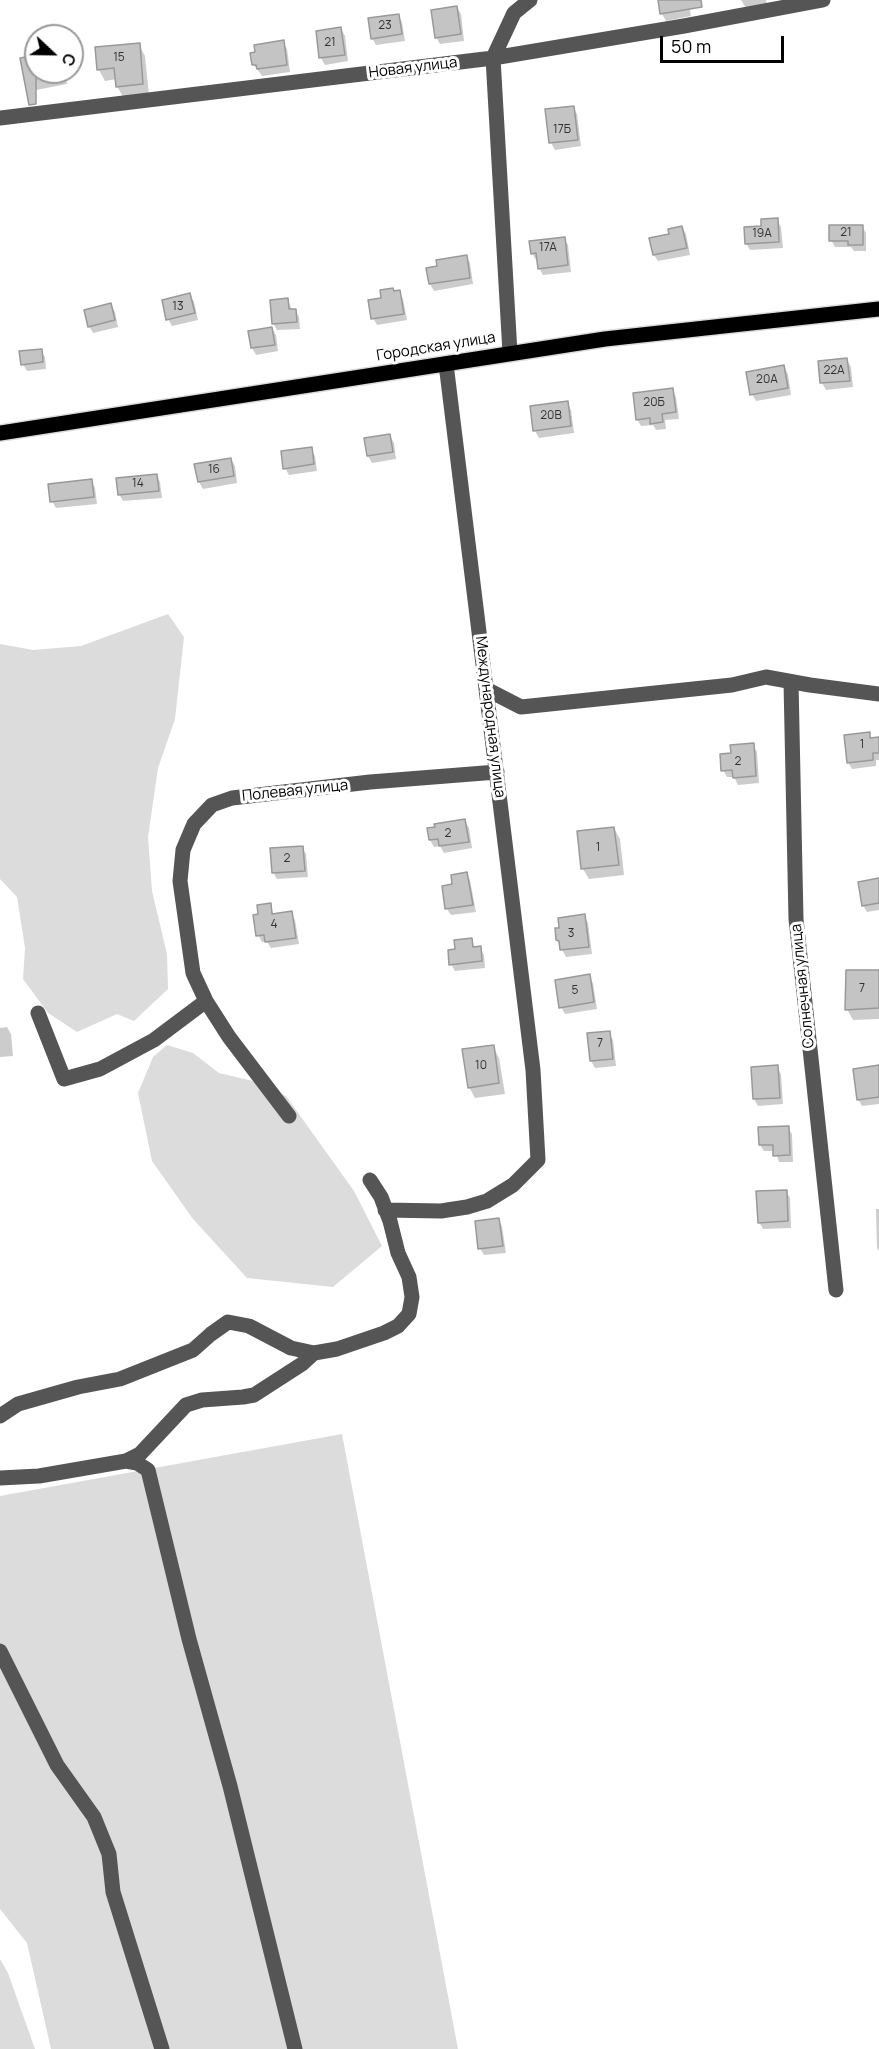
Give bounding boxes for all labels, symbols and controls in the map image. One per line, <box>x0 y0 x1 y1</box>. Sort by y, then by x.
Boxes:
house number: 23 <box>378 19 392 33</box>
north arrow <box>24 24 84 84</box>
scale bar <box>663 24 788 62</box>
text: 50 m <box>671 34 711 58</box>
house number: 21 <box>324 36 336 50</box>
text: С <box>56 50 81 70</box>
house number: 15 <box>113 51 125 65</box>
street label: Новая улица <box>368 54 458 82</box>
house number: 17Б <box>553 123 571 137</box>
house number: 21 <box>840 226 852 240</box>
house number: 19А <box>752 227 772 241</box>
house number: 17А <box>539 241 557 255</box>
house number: 13 <box>172 300 184 314</box>
street label: Городская улица <box>375 329 497 365</box>
house number: 22А <box>823 364 845 378</box>
house number: 20А <box>756 373 778 387</box>
house number: 20Б <box>643 396 665 410</box>
house number: 20В <box>540 409 562 423</box>
house number: 16 <box>208 463 220 477</box>
house number: 14 <box>132 477 144 491</box>
street label: Международная улица <box>471 635 509 799</box>
house number: 1 <box>860 738 864 752</box>
house number: 2 <box>735 755 741 769</box>
street label: Полевая улица <box>241 776 349 806</box>
house number: 2 <box>445 827 451 841</box>
house number: 1 <box>596 841 600 855</box>
house number: 2 <box>284 852 290 866</box>
house number: 4 <box>270 918 278 932</box>
street label: Солнечная улица <box>788 923 818 1049</box>
house number: 3 <box>568 927 574 941</box>
house number: 7 <box>859 982 865 996</box>
house number: 5 <box>572 984 578 998</box>
house number: 7 <box>597 1037 603 1051</box>
house number: 10 <box>475 1059 487 1073</box>

